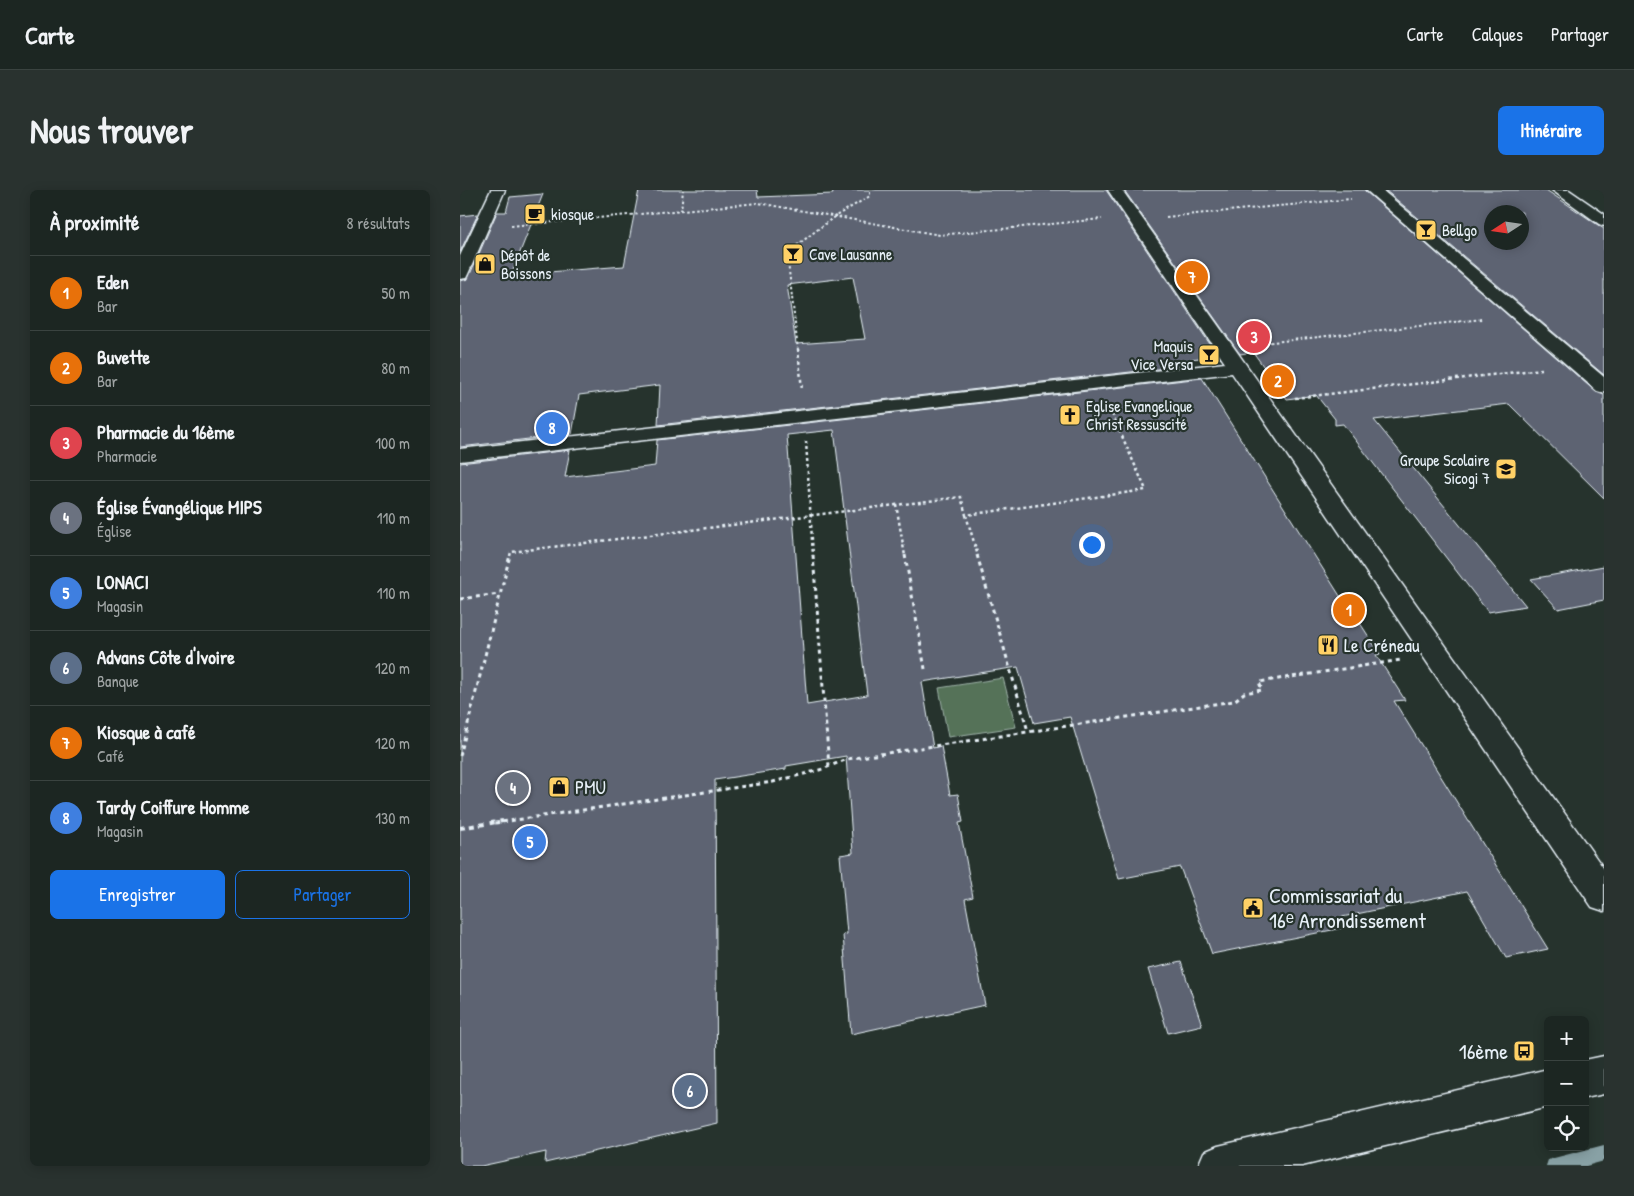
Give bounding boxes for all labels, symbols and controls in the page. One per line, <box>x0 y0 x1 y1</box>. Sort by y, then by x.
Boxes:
text: Carte <box>25 19 75 51</box>
text: Carte <box>1406 22 1444 47</box>
text: Calques <box>1472 22 1523 47</box>
text: Partager <box>1551 22 1609 47</box>
button: Itinéraire <box>1498 106 1604 155</box>
text: Nous trouver <box>30 107 193 154</box>
cafe icon: kiosque <box>523 202 547 226</box>
place label: kiosque <box>551 203 595 225</box>
north arrow <box>1484 205 1529 250</box>
text: À proximité <box>50 208 139 237</box>
text: 8 résultats <box>347 212 410 234</box>
bar icon: Bellgo <box>1414 218 1438 242</box>
place label: Bellgo <box>1442 219 1477 241</box>
bar icon: Cave Lausanne <box>781 242 805 266</box>
place label: Cave Lausanne <box>809 243 893 265</box>
place label: Dépôt de Boissons <box>501 244 551 284</box>
shop icon: Dépôt de Boissons <box>473 252 497 276</box>
pin: 7 <box>1176 258 1208 296</box>
text: Eden <box>97 269 129 295</box>
text: 1 <box>63 282 69 304</box>
text: 50 m <box>382 282 410 304</box>
text: Bar <box>97 295 118 317</box>
pin: 3 <box>1238 318 1270 356</box>
place label: Maquis Vice Versa <box>1130 335 1193 375</box>
bar icon: Maquis Vice Versa <box>1197 343 1221 367</box>
text: Buvette <box>97 344 150 370</box>
text: 2 <box>62 357 70 379</box>
text: 80 m <box>381 357 410 379</box>
pin: 2 <box>1262 362 1294 400</box>
text: Bar <box>97 370 118 392</box>
place label: Eglise Evangelique Christ Ressuscité <box>1086 395 1193 435</box>
church icon: Eglise Evangelique Christ Ressuscité <box>1058 403 1082 427</box>
pin: 8 <box>536 409 568 447</box>
text: Pharmacie du 16ème <box>97 419 235 445</box>
text: 3 <box>62 432 70 454</box>
text: 100 m <box>375 432 410 454</box>
text: Pharmacie <box>97 445 157 467</box>
place label: Groupe Scolaire Sicogi 7 <box>1400 449 1491 489</box>
school or university icon: Groupe Scolaire Sicogi 7 <box>1494 457 1518 481</box>
text: Église Évangélique MIPS <box>97 494 262 520</box>
text: 4 <box>63 507 69 529</box>
text: 110 m <box>377 507 410 529</box>
text: Église <box>97 520 132 542</box>
your location <box>1079 532 1105 558</box>
text: LONACI <box>97 569 149 595</box>
text: 5 <box>63 582 69 604</box>
text: 110 m <box>377 582 410 604</box>
pin: 1 <box>1333 591 1365 629</box>
text: Magasin <box>97 595 143 617</box>
place label: Le Créneau <box>1344 632 1420 658</box>
restaurant icon: Le Créneau <box>1316 633 1340 657</box>
text: Advans Côte d'Ivoire <box>97 644 235 670</box>
text: 6 <box>63 657 69 679</box>
text: 120 m <box>375 657 410 679</box>
text: Banque <box>97 670 139 692</box>
text: Kiosque à café <box>97 719 196 745</box>
text: 7 <box>62 732 70 754</box>
text: 120 m <box>375 732 410 754</box>
text: Café <box>97 745 124 767</box>
pin: 4 <box>497 769 529 807</box>
place label: PMU <box>575 774 606 800</box>
shop icon: PMU <box>547 775 571 799</box>
text: Tardy Coiffure Homme <box>97 794 250 820</box>
text: 8 <box>63 807 69 829</box>
text: 130 m <box>375 807 410 829</box>
text: Magasin <box>97 820 143 842</box>
pin: 5 <box>514 823 546 861</box>
button: Enregistrer <box>50 870 225 919</box>
button: Partager <box>235 870 410 919</box>
place label: Commissariat du 16ᵉ Arrondissement <box>1269 880 1426 935</box>
public building icon: Commissariat du 16ᵉ Arrondissement <box>1241 896 1265 920</box>
map controls <box>1544 1016 1589 1151</box>
button: + <box>1544 1016 1589 1061</box>
place label: 16ème <box>1459 1036 1508 1066</box>
bus stop icon: 16ème <box>1512 1039 1536 1063</box>
button: − <box>1544 1061 1589 1106</box>
pin: 6 <box>674 1072 706 1110</box>
button: locate <box>1544 1106 1589 1151</box>

